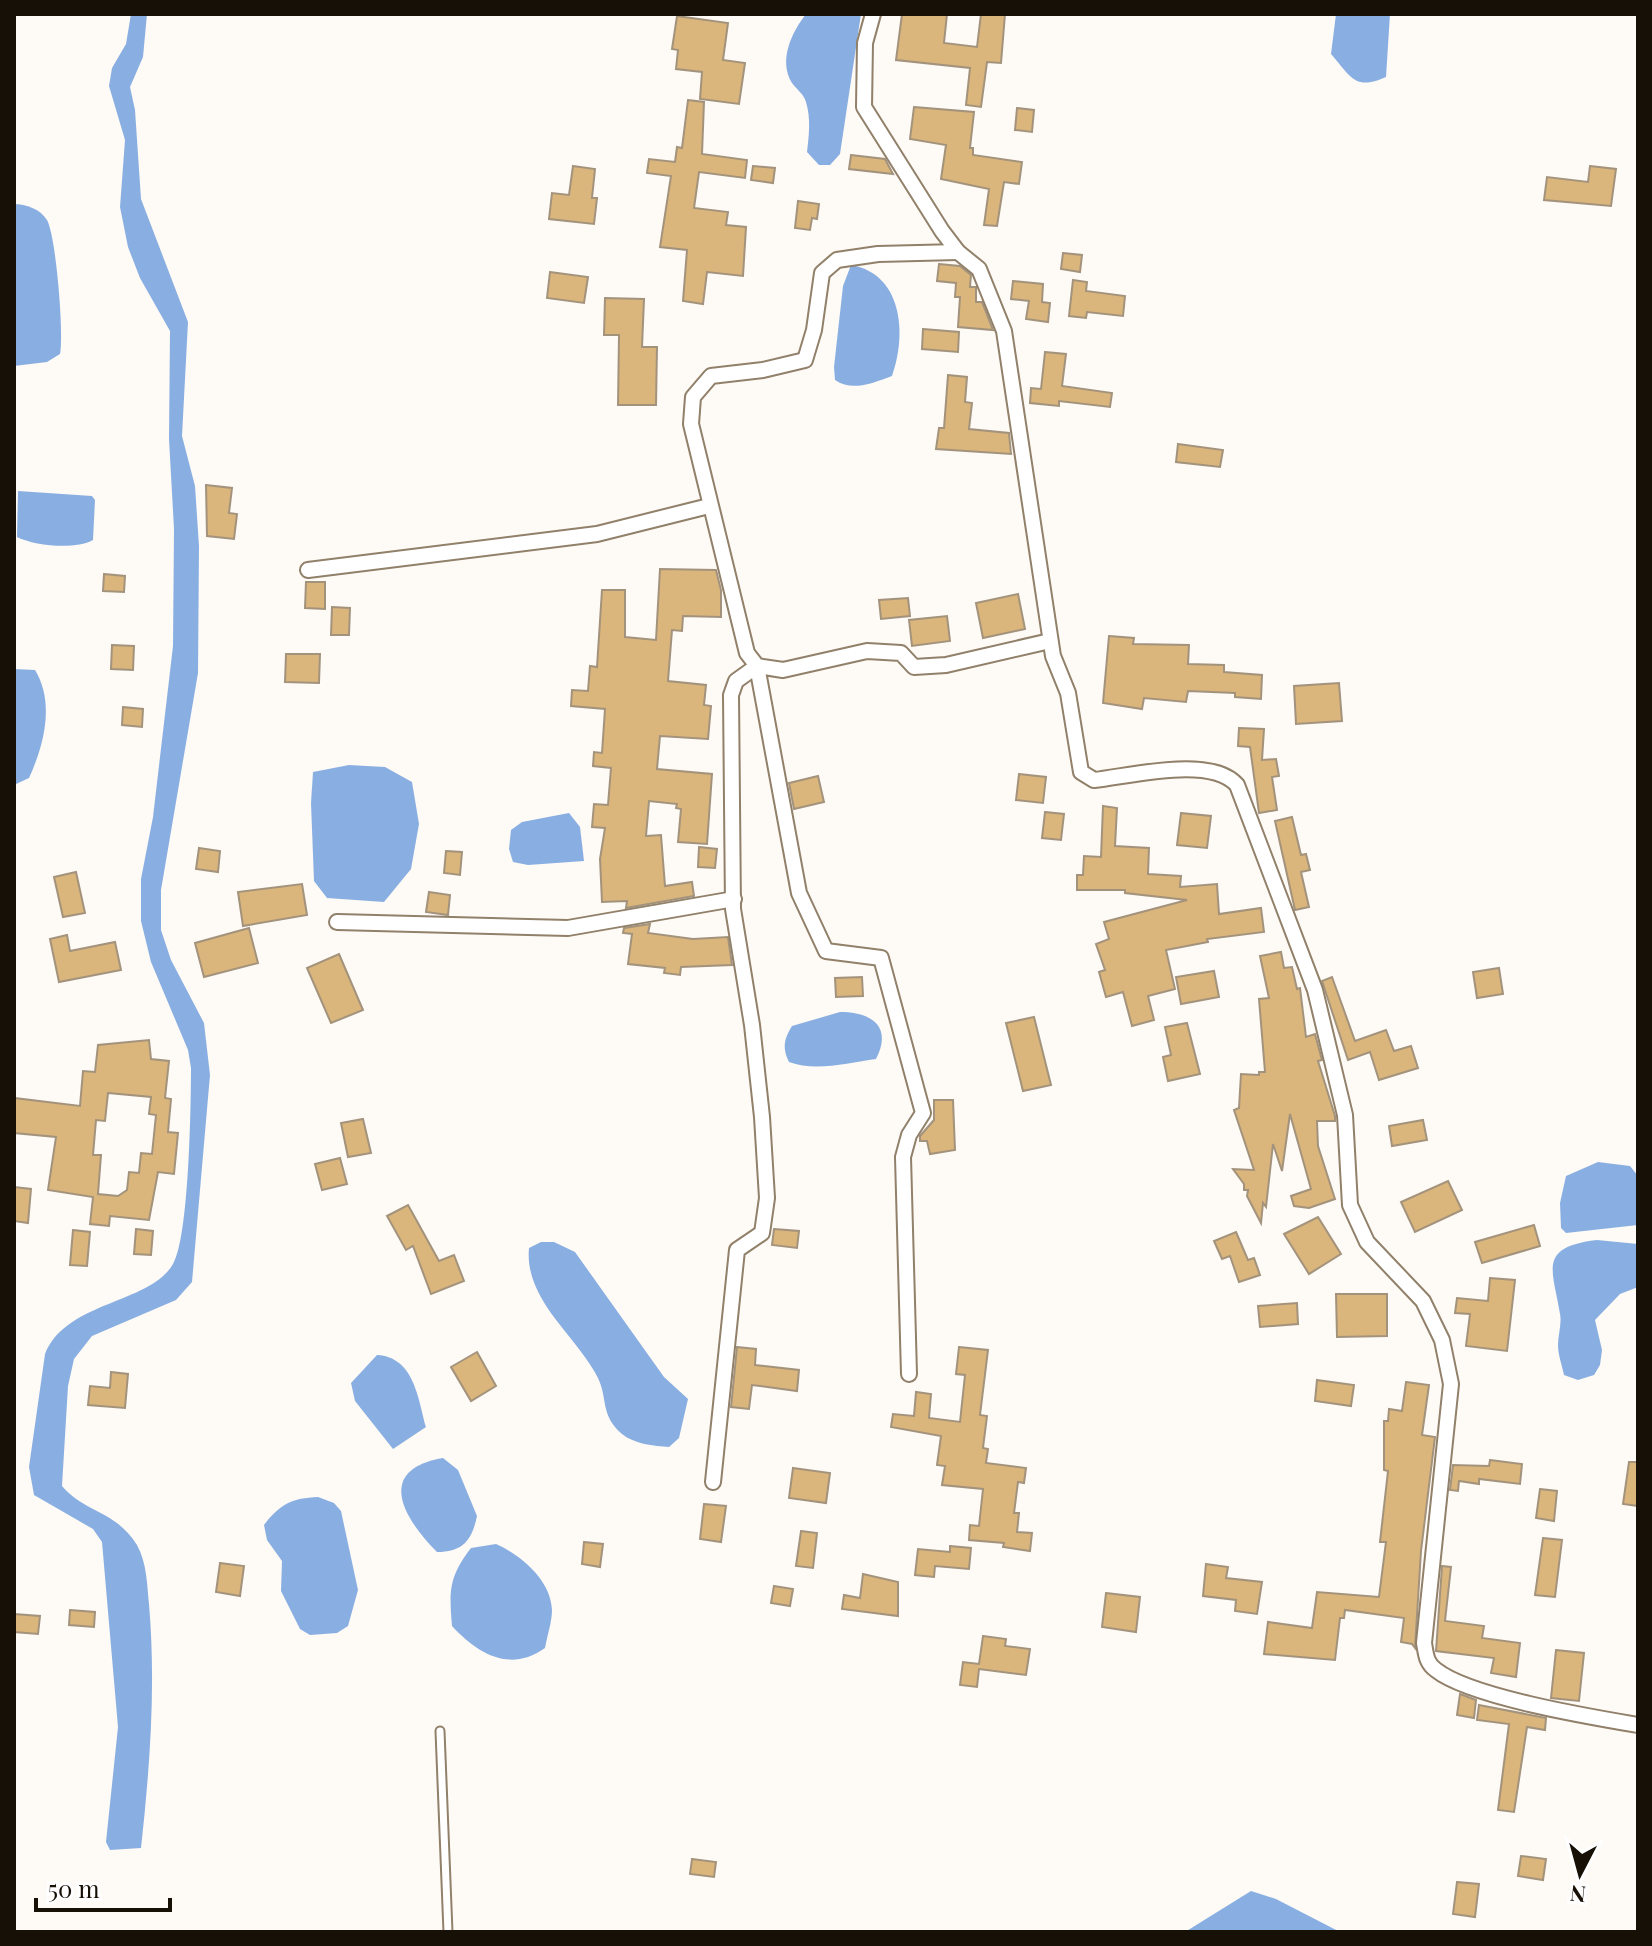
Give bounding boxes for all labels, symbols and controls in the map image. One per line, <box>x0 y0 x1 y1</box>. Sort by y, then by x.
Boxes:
north arrow <box>1540 1834 1620 1914</box>
scale bar <box>36 1862 170 1912</box>
text: 50 m <box>48 1872 100 1904</box>
text: N <box>1568 1879 1587 1911</box>

